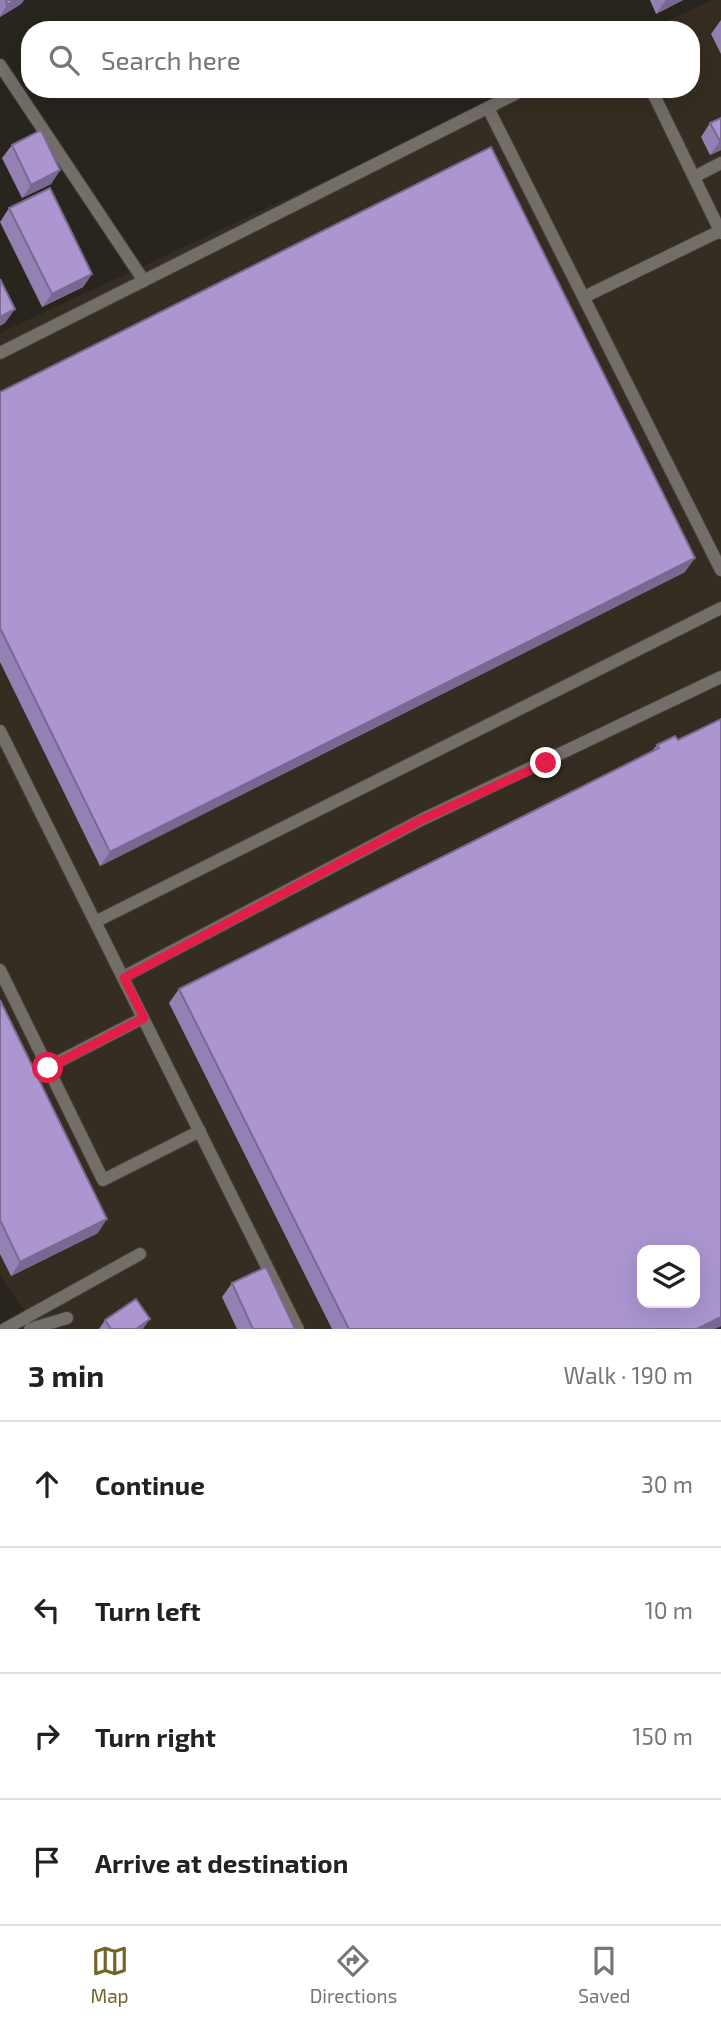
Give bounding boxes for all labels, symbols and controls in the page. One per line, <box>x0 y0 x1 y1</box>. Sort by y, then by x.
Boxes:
search box <box>21 21 700 98</box>
icon: search <box>45 41 83 79</box>
text: Search here <box>101 44 241 75</box>
route end <box>530 747 561 778</box>
route start <box>32 1052 63 1083</box>
map controls <box>637 1245 700 1308</box>
button: layers <box>637 1245 700 1308</box>
text: 3 min <box>28 1357 104 1393</box>
text: Walk · 190 m <box>563 1361 693 1389</box>
icon: ahead <box>28 1465 66 1503</box>
text: Continue <box>95 1469 205 1500</box>
text: 30 m <box>641 1470 693 1498</box>
icon: left <box>28 1591 66 1629</box>
text: Turn left <box>95 1595 201 1626</box>
text: 10 m <box>645 1596 693 1624</box>
icon: right <box>28 1717 66 1755</box>
text: Turn right <box>95 1721 216 1752</box>
text: 150 m <box>632 1722 693 1750</box>
icon: arrive <box>28 1843 66 1881</box>
text: Arrive at destination <box>95 1847 348 1878</box>
tab: Map <box>91 1942 129 2007</box>
tab: Directions <box>310 1942 397 2007</box>
tab: Saved <box>578 1942 630 2007</box>

